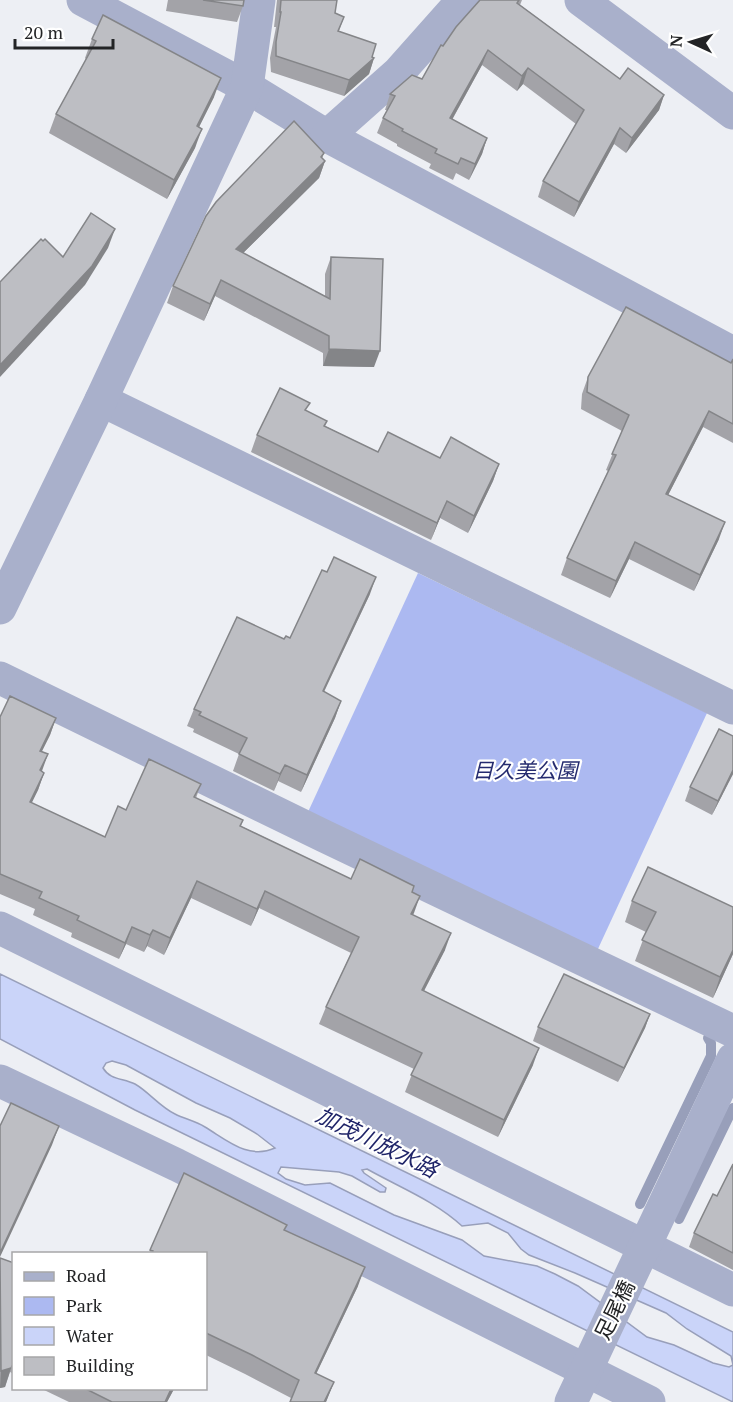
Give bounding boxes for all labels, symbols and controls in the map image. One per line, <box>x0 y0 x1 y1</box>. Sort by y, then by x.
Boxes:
scale bar <box>15 12 112 50</box>
north arrow <box>661 12 721 72</box>
text: 20 m <box>24 20 64 44</box>
text: N <box>665 34 687 48</box>
park label: 目久美公園 <box>473 756 580 784</box>
water label: 加茂川放水路 <box>312 1100 445 1184</box>
legend <box>12 1252 207 1390</box>
text: Road <box>66 1263 106 1287</box>
street label: 足尾橋 <box>588 1275 640 1344</box>
text: Park <box>66 1293 103 1317</box>
text: Water <box>66 1323 113 1347</box>
text: Building <box>66 1353 134 1377</box>

